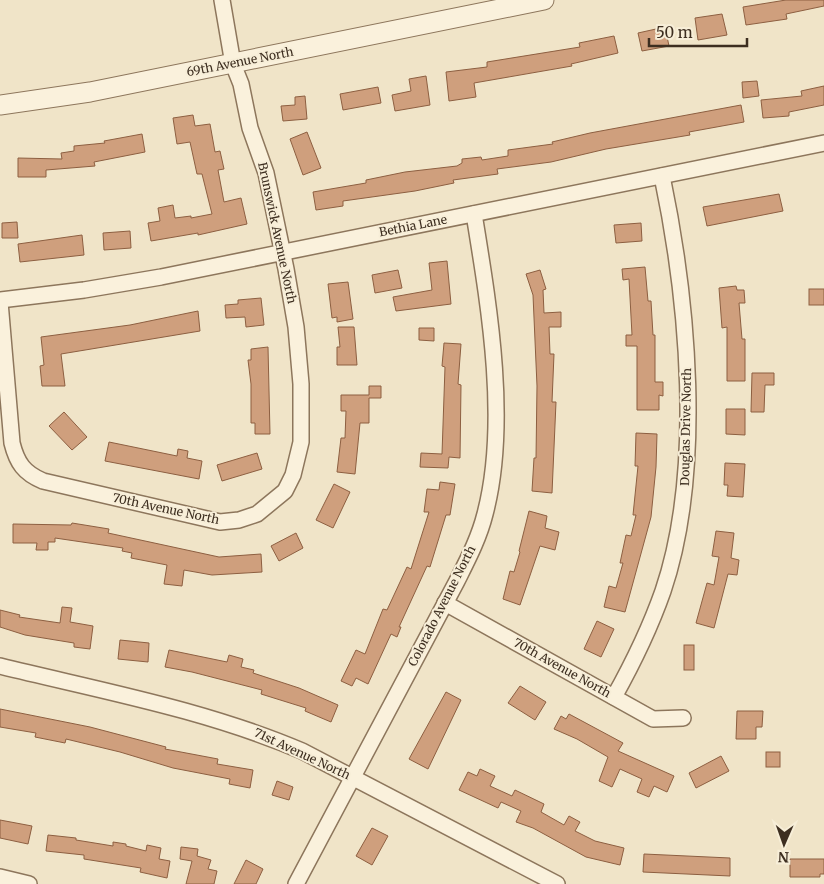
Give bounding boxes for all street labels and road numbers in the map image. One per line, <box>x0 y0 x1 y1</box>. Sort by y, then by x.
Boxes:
street label: 69th Avenue North <box>185 44 295 79</box>
street label: Brunswick Avenue North <box>255 161 300 305</box>
street label: Bethia Lane <box>378 212 448 239</box>
street label: Douglas Drive North <box>677 368 694 486</box>
street label: 70th Avenue North <box>111 490 221 527</box>
street label: Colorado Avenue North <box>405 543 478 669</box>
street label: 70th Avenue North <box>511 635 613 700</box>
street label: 71st Avenue North <box>252 725 353 782</box>

